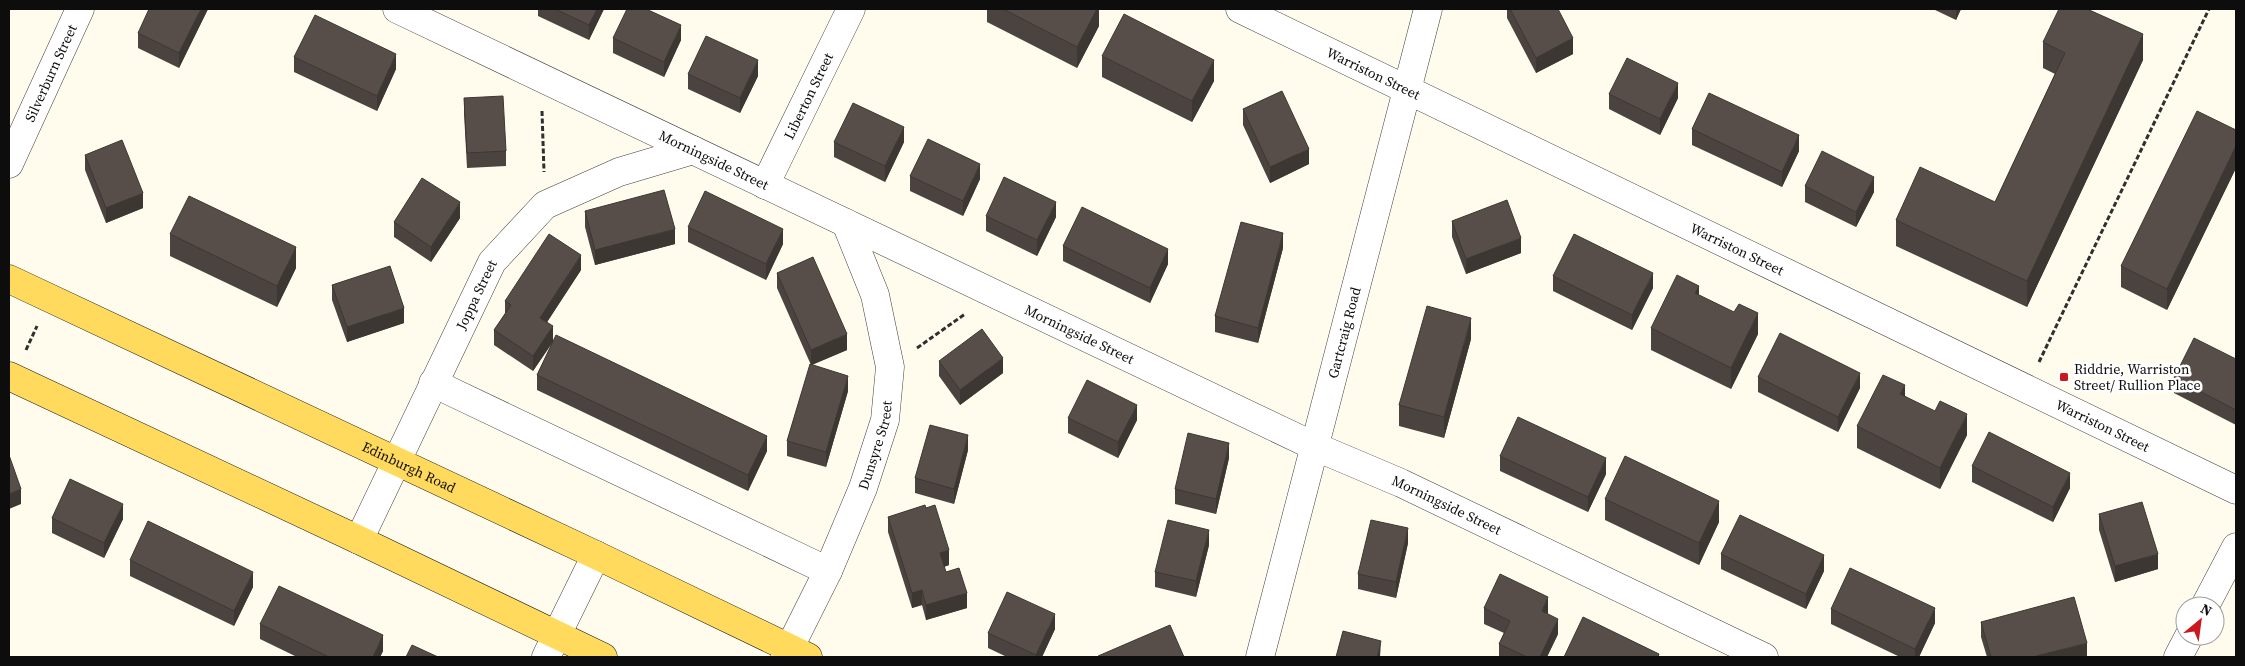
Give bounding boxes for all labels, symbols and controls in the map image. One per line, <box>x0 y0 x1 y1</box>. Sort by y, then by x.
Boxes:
street label: Silverburn Street <box>20 21 82 125</box>
street label: Warriston Street <box>1323 42 1424 105</box>
street label: Liberton Street <box>779 49 838 143</box>
street label: Morningside Street <box>656 125 772 195</box>
street label: Warriston Street <box>1687 218 1788 280</box>
street label: Joppa Street <box>451 256 502 334</box>
street label: Gartcraig Road <box>1323 285 1366 381</box>
street label: Morningside Street <box>1021 300 1138 369</box>
place label: Riddrie, Warriston Street/ Rullion Place <box>2074 359 2201 395</box>
marker: Riddrie, Warriston Street/ Rullion Place <box>2058 371 2070 383</box>
street label: Warriston Street <box>2052 394 2153 457</box>
street label: Dunsyre Street <box>853 399 897 492</box>
street label: Edinburgh Road <box>359 436 459 498</box>
street label: Morningside Street <box>1389 470 1505 540</box>
north arrow <box>2175 596 2225 646</box>
text: N <box>2197 598 2216 621</box>

